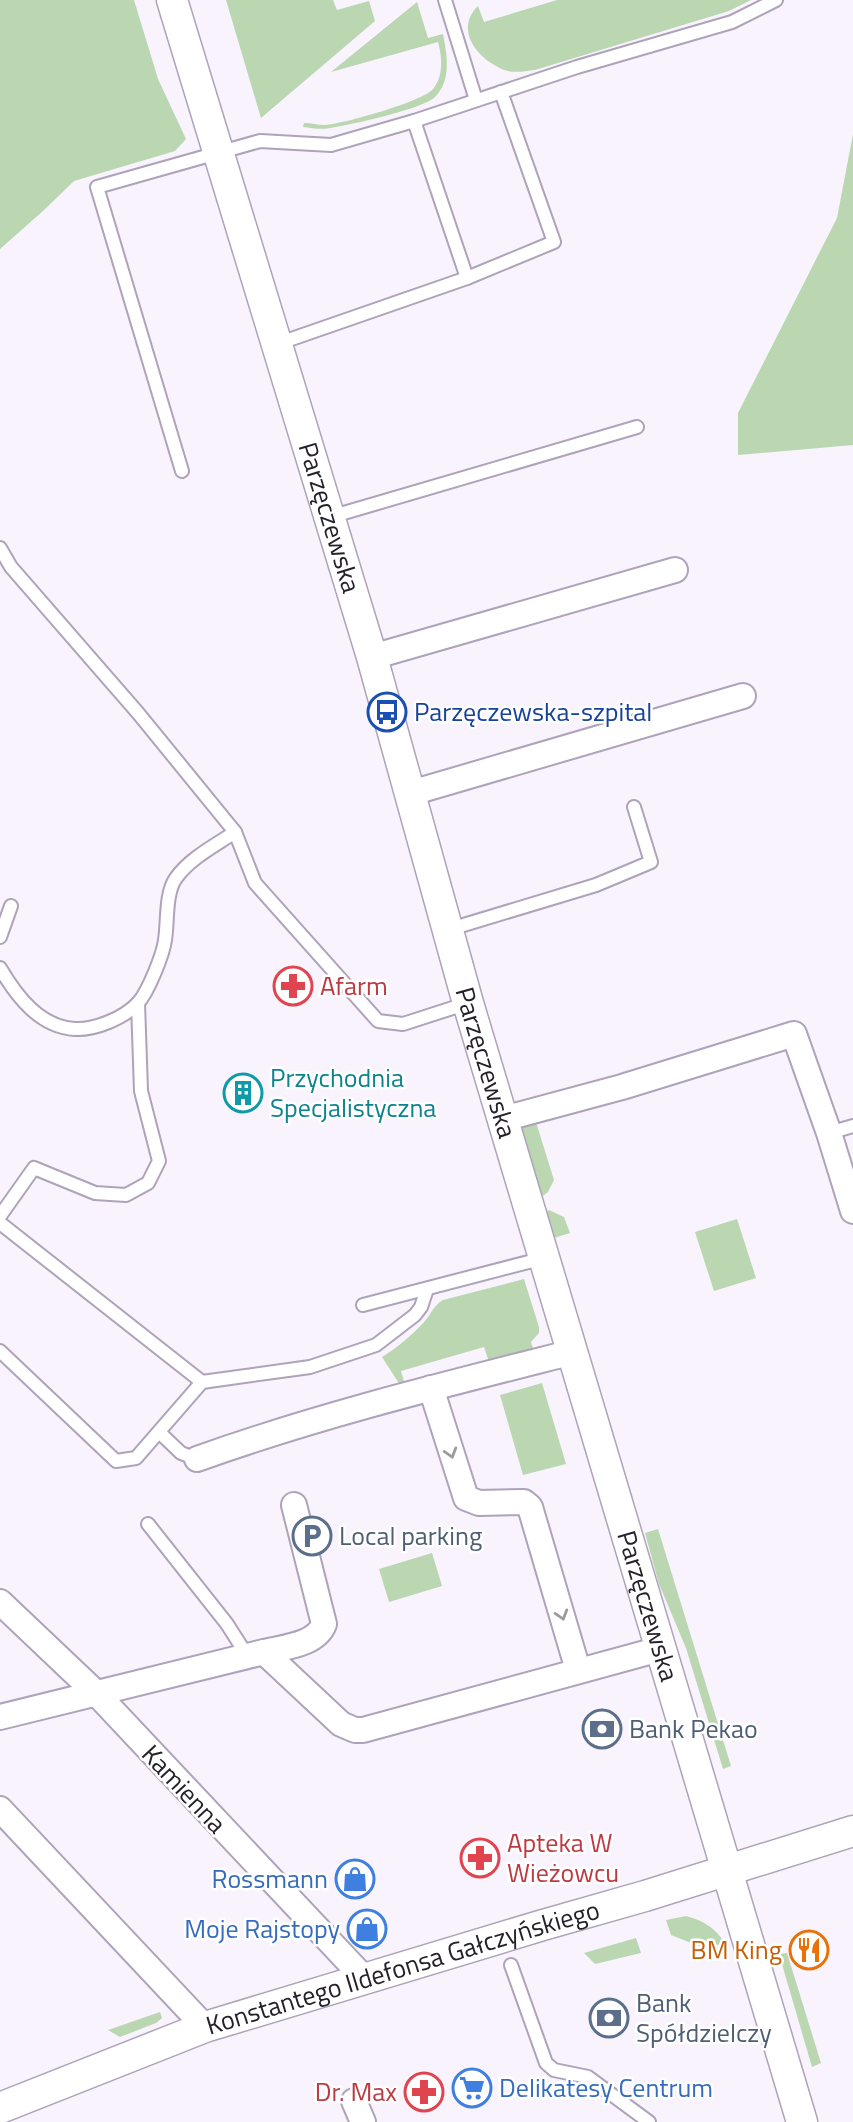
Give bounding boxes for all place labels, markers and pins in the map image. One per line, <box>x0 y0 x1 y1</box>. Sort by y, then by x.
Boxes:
bus stop icon: Parzęczewska-szpital <box>366 691 408 733</box>
place label: Parzęczewska-szpital <box>414 692 652 731</box>
pharmacy icon: Afarm <box>272 965 314 1007</box>
place label: Afarm <box>320 966 388 1005</box>
place label: Przychodnia Specjalistyczna <box>270 1058 436 1127</box>
building icon: Przychodnia Specjalistyczna <box>222 1072 264 1114</box>
parking icon: Local parking <box>291 1515 333 1557</box>
place label: Local parking <box>339 1516 482 1555</box>
bank icon: Bank Pekao <box>581 1708 623 1750</box>
place label: Bank Pekao <box>629 1709 758 1748</box>
place label: Apteka W Wieżowcu <box>507 1823 619 1892</box>
pharmacy icon: Apteka W Wieżowcu <box>459 1837 501 1879</box>
shop icon: Rossmann <box>334 1858 376 1900</box>
place label: Rossmann <box>212 1859 328 1898</box>
shop icon: Moje Rajstopy <box>346 1908 388 1950</box>
place label: Moje Rajstopy <box>184 1909 340 1948</box>
restaurant icon: BM King <box>788 1929 830 1971</box>
place label: BM King <box>691 1930 782 1969</box>
place label: Bank Spółdzielczy <box>636 1983 772 2052</box>
bank icon: Bank Spółdzielczy <box>588 1997 630 2039</box>
supermarket icon: Delikatesy Centrum <box>451 2067 493 2109</box>
place label: Delikatesy Centrum <box>499 2068 713 2107</box>
pharmacy icon: Dr. Max <box>403 2071 445 2113</box>
place label: Dr. Max <box>315 2072 397 2111</box>

